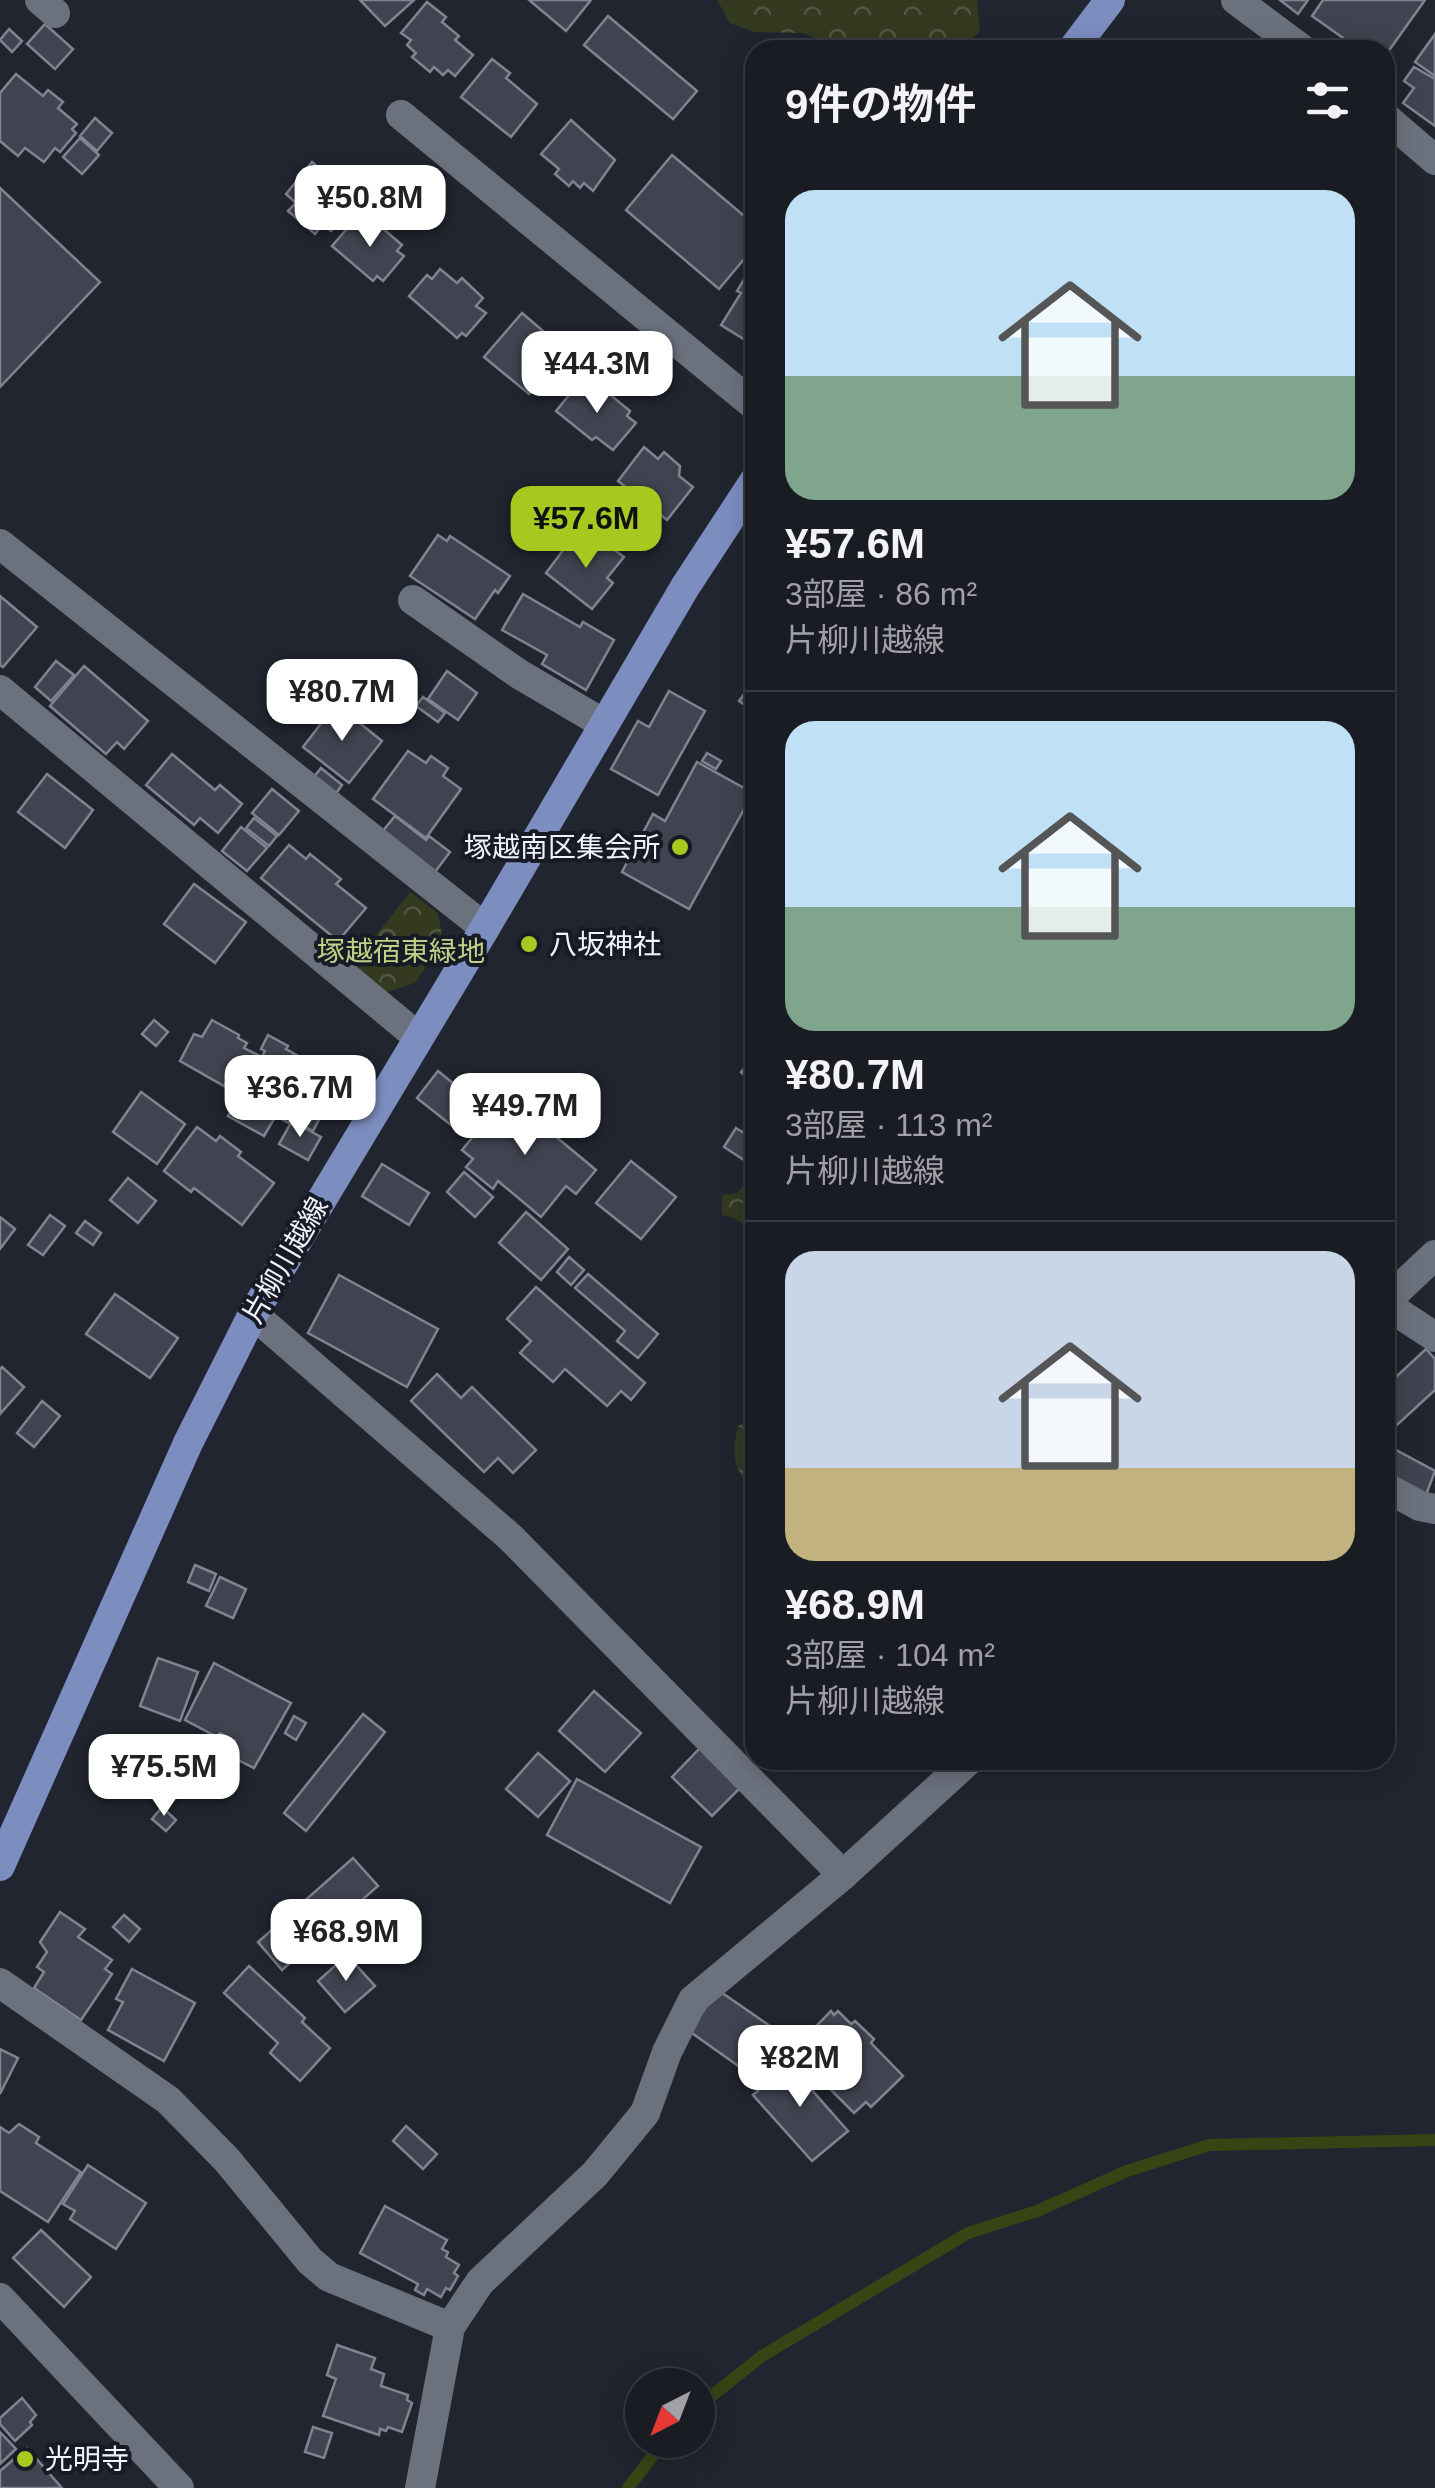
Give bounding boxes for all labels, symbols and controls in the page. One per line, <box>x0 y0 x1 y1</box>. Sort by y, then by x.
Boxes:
icon: filters <box>1300 73 1355 128</box>
text: 9件の物件 <box>785 81 976 128</box>
pin: ¥50.8M <box>289 165 451 250</box>
text: ¥50.8M <box>317 179 423 215</box>
icon: home <box>980 255 1160 435</box>
pin: ¥44.3M <box>516 331 678 416</box>
text: ¥44.3M <box>544 345 650 381</box>
pin: ¥57.6M <box>505 486 667 571</box>
text: ¥57.6M <box>533 500 639 536</box>
text: ¥57.6M <box>785 520 925 567</box>
text: 3部屋 · 86 m² <box>785 576 977 612</box>
text: 片柳川越線 <box>785 622 945 658</box>
pin: ¥80.7M <box>261 659 423 744</box>
text: ¥80.7M <box>289 673 395 709</box>
icon: home <box>980 786 1160 966</box>
place label: 塚越南区集会所 <box>464 832 660 863</box>
marker: 塚越南区集会所 <box>669 836 691 858</box>
place label: 八坂神社 <box>549 929 661 960</box>
marker: 八坂神社 <box>518 933 540 955</box>
park label: 塚越宿東緑地 <box>317 936 485 967</box>
text: ¥80.7M <box>785 1051 925 1098</box>
pin: ¥36.7M <box>219 1055 381 1140</box>
text: ¥36.7M <box>247 1069 353 1105</box>
pin: ¥49.7M <box>444 1073 606 1158</box>
text: ¥49.7M <box>472 1087 578 1123</box>
text: 3部屋 · 113 m² <box>785 1107 992 1143</box>
text: 片柳川越線 <box>785 1153 945 1189</box>
street label: 片柳川越線 <box>237 1192 334 1329</box>
icon: home <box>980 1316 1160 1496</box>
text: ¥68.9M <box>785 1581 925 1628</box>
text: 3部屋 · 104 m² <box>785 1637 995 1673</box>
text: 片柳川越線 <box>785 1683 945 1719</box>
pin: ¥75.5M <box>83 1734 245 1819</box>
text: ¥75.5M <box>111 1748 217 1784</box>
pin: ¥68.9M <box>265 1899 427 1984</box>
text: ¥68.9M <box>293 1913 399 1949</box>
pin: ¥82M <box>741 2025 859 2110</box>
text: ¥82M <box>760 2039 840 2075</box>
north arrow <box>625 2368 715 2458</box>
map controls <box>625 2368 715 2458</box>
place label: 光明寺 <box>45 2444 129 2475</box>
marker: 光明寺 <box>14 2448 36 2470</box>

